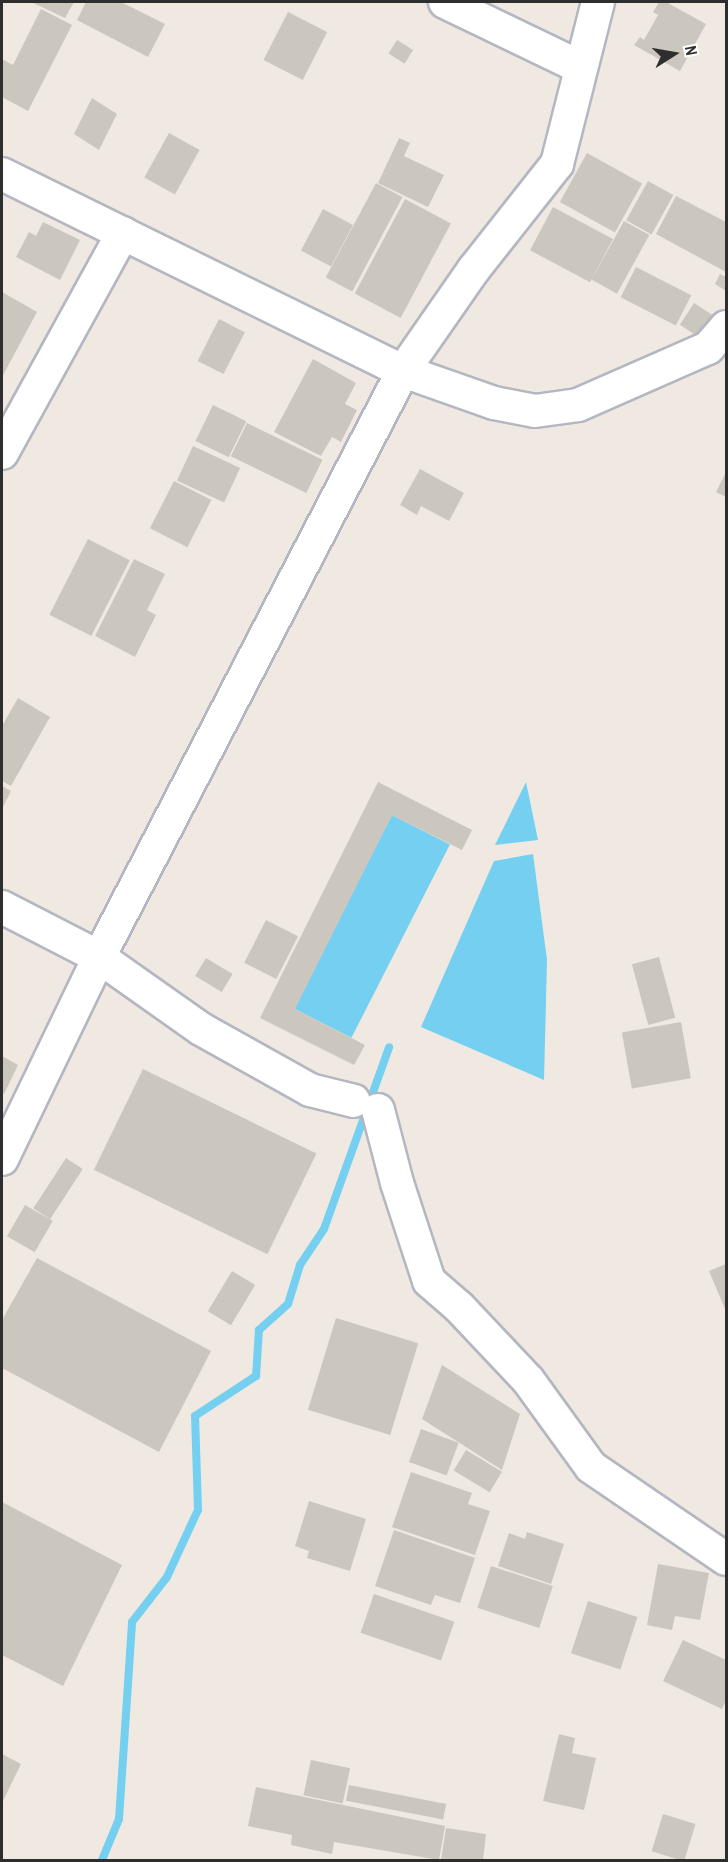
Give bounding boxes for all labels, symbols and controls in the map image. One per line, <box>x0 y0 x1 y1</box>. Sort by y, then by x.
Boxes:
north arrow <box>644 24 704 84</box>
text: N <box>680 44 703 57</box>

